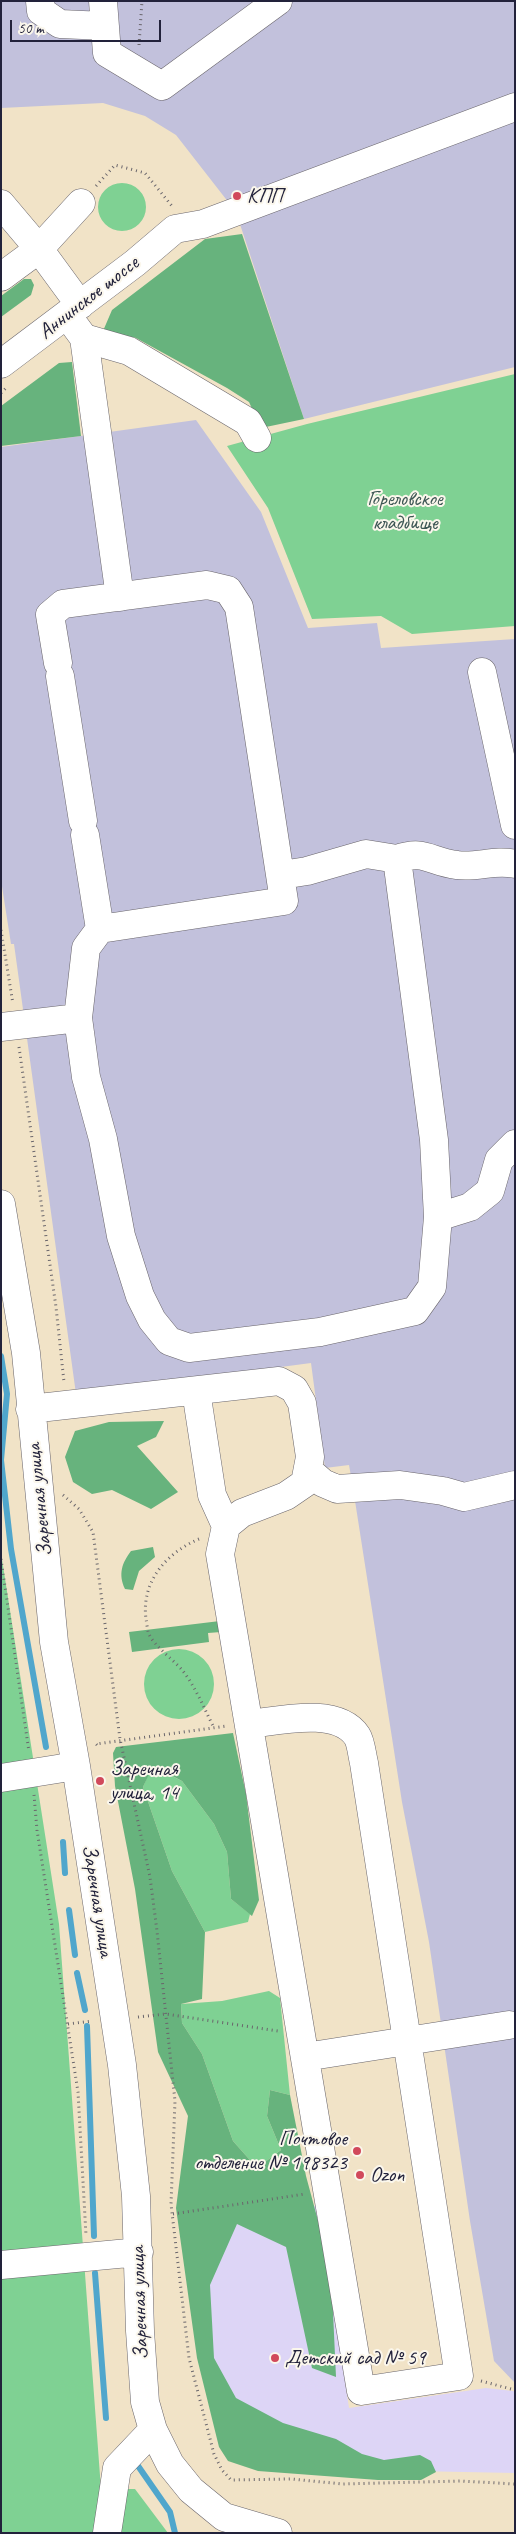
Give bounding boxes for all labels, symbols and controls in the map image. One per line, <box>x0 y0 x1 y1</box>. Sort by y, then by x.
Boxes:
scale bar <box>12 10 164 42</box>
text: 50 m <box>18 19 44 38</box>
place label: КПП <box>247 183 283 209</box>
marker: КПП <box>231 190 243 202</box>
street label: Аннинское шоссе <box>34 251 144 345</box>
park label: Гореловское кладбище <box>367 486 443 536</box>
street label: Заречная улица <box>22 1442 58 1558</box>
place label: Заречная улица, 14 <box>110 1756 178 1806</box>
marker: Заречная улица, 14 <box>94 1775 106 1787</box>
street label: Заречная улица <box>76 1843 118 1959</box>
place label: Почтовое отделение № 198323 <box>194 2126 347 2176</box>
marker: Почтовое отделение № 198323 <box>351 2145 363 2157</box>
place label: Ozon <box>370 2162 405 2188</box>
marker: Ozon <box>354 2169 366 2181</box>
street label: Заречная улица <box>125 2246 155 2360</box>
place label: Детский сад № 59 <box>285 2345 426 2371</box>
marker: Детский сад № 59 <box>269 2352 281 2364</box>

